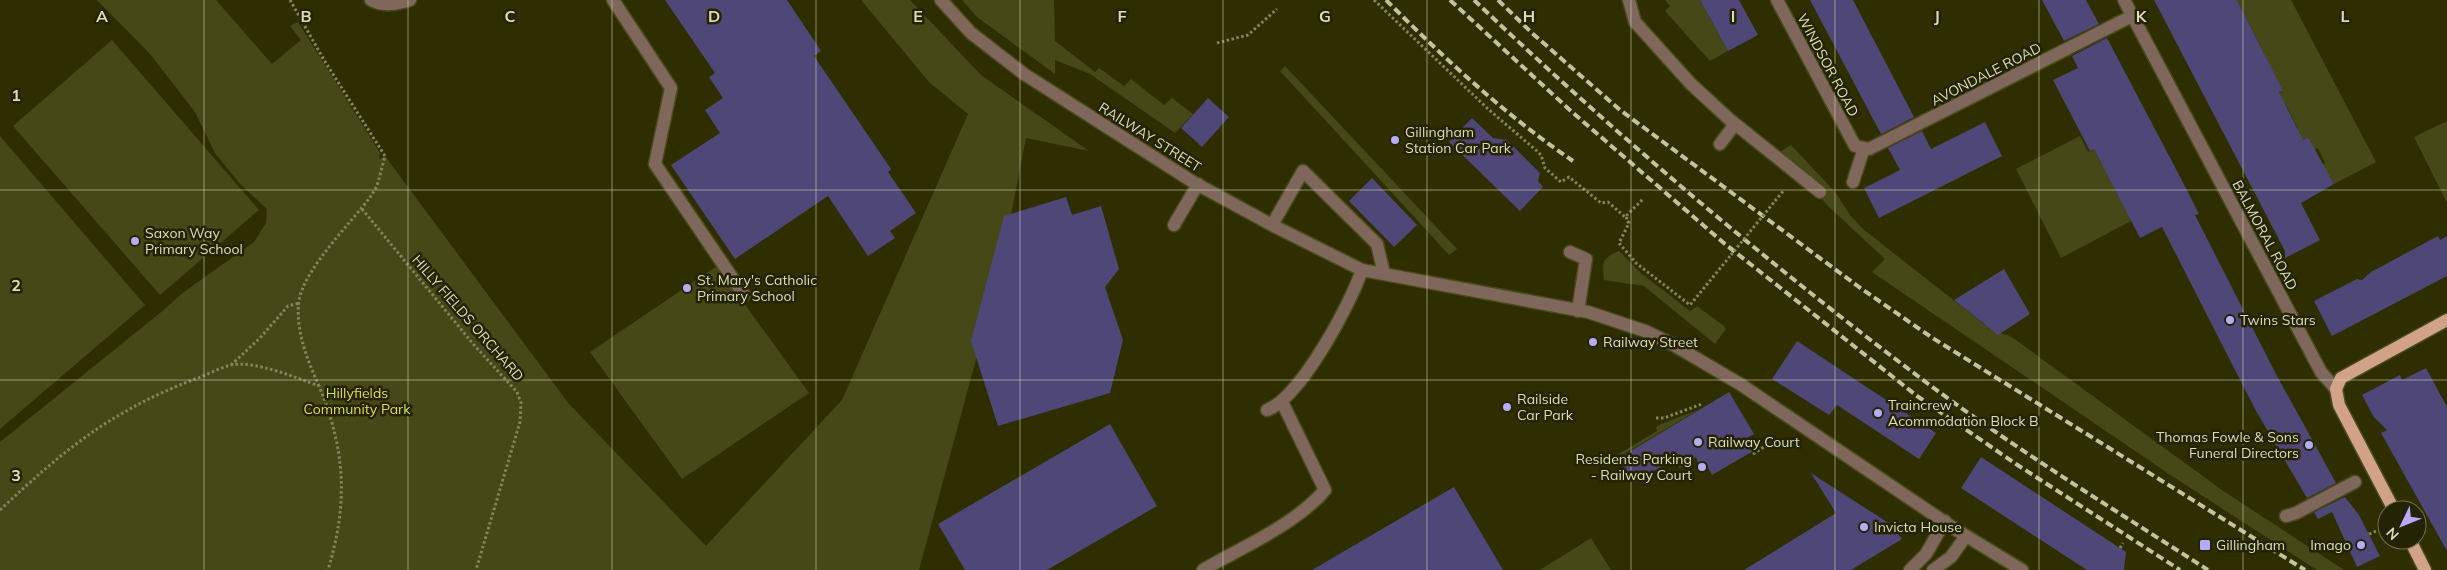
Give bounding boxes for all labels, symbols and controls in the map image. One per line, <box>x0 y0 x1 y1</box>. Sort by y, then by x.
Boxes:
text: A <box>96 6 108 26</box>
text: B <box>300 6 312 26</box>
text: C <box>505 6 516 26</box>
text: D <box>708 6 720 26</box>
text: E <box>913 6 923 26</box>
text: F <box>1117 6 1127 26</box>
text: G <box>1319 6 1331 26</box>
text: H <box>1523 6 1535 26</box>
text: I <box>1731 6 1735 26</box>
text: J <box>1934 6 1940 26</box>
text: K <box>2136 6 2148 26</box>
text: L <box>2341 6 2350 26</box>
street label: WINDSOR ROAD <box>1793 10 1863 120</box>
street label: AVONDALE ROAD <box>1928 38 2044 110</box>
text: 1 <box>11 85 21 105</box>
street label: RAILWAY STREET <box>1095 98 1205 176</box>
place label: Gillingham Station Car Park <box>1405 123 1512 157</box>
marker: Gillingham Station Car Park <box>1389 134 1401 146</box>
street label: BALMORAL ROAD <box>2228 177 2302 293</box>
place label: Saxon Way Primary School <box>145 224 243 258</box>
marker: Saxon Way Primary School <box>129 235 141 247</box>
street label: HILLY FIELDS ORCHARD <box>408 251 528 385</box>
place label: St. Mary's Catholic Primary School <box>697 271 817 305</box>
text: 2 <box>11 275 21 295</box>
marker: St. Mary's Catholic Primary School <box>681 282 693 294</box>
place label: Twins Stars <box>2240 311 2316 329</box>
marker: Twins Stars <box>2224 314 2236 326</box>
place label: Railway Street <box>1603 333 1698 351</box>
marker: Railway Street <box>1587 336 1599 348</box>
park label: Hillyfields Community Park <box>304 384 411 418</box>
place label: Railside Car Park <box>1517 390 1574 424</box>
place label: Traincrew Acommodation Block B <box>1888 396 2039 430</box>
marker: Railside Car Park <box>1501 401 1513 413</box>
marker: Traincrew Acommodation Block B <box>1872 407 1884 419</box>
place label: Thomas Fowle & Sons Funeral Directors <box>2156 428 2299 462</box>
place label: Railway Court <box>1708 433 1800 451</box>
marker: Railway Court <box>1692 436 1704 448</box>
marker: Thomas Fowle & Sons Funeral Directors <box>2303 439 2315 451</box>
place label: Residents Parking - Railway Court <box>1575 450 1692 484</box>
marker: Residents Parking - Railway Court <box>1696 461 1708 473</box>
text: 3 <box>11 465 21 485</box>
north arrow <box>2377 500 2427 550</box>
place label: Invicta House <box>1874 518 1962 536</box>
marker: Invicta House <box>1858 521 1870 533</box>
text: N <box>2382 524 2403 544</box>
place label: Gillingham <box>2216 536 2285 554</box>
place label: Imago <box>2310 536 2351 554</box>
marker: Gillingham <box>2198 538 2212 552</box>
marker: Imago <box>2355 539 2367 551</box>

